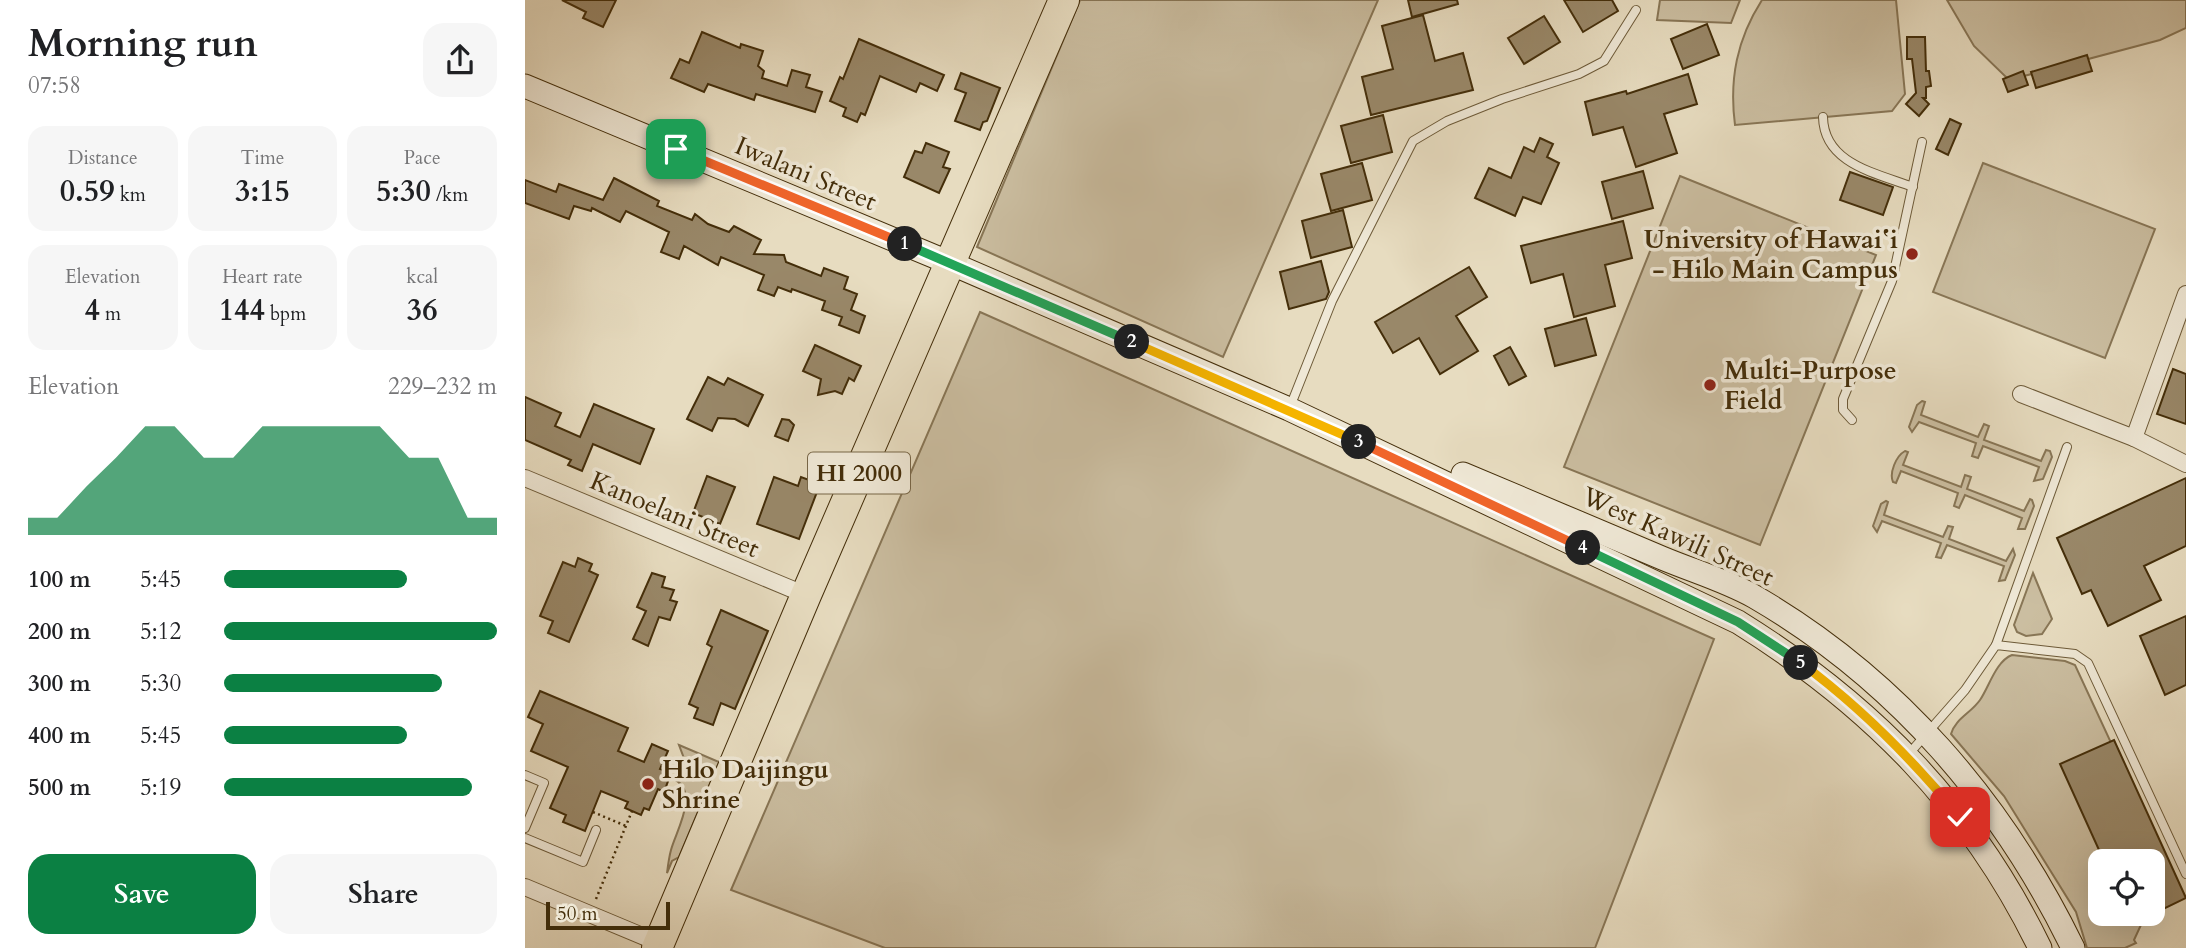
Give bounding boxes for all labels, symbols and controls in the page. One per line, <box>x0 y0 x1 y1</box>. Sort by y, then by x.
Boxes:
text: Morning run <box>28 18 258 70</box>
button: share <box>423 23 497 97</box>
text: 07:58 <box>28 70 81 101</box>
pin <box>646 119 706 179</box>
street label: Iwalani Street <box>730 128 882 219</box>
icon: arrive <box>657 130 695 168</box>
text: Distance <box>68 145 138 171</box>
text: Time <box>241 145 284 171</box>
text: Pace <box>404 145 441 171</box>
text: 0.59 <box>60 171 115 212</box>
text: 3:15 <box>235 171 290 212</box>
text: 5:30 <box>376 171 431 212</box>
text: km <box>115 182 146 208</box>
text: /km <box>431 182 468 208</box>
place label: University of Hawaiʻi - Hilo Main Campus <box>1644 222 1898 287</box>
pin: 1 <box>887 226 923 262</box>
text: 1 <box>900 230 909 256</box>
marker: University of Hawaiʻi - Hilo Main Campus <box>1904 246 1920 262</box>
text: Elevation <box>65 264 141 290</box>
text: Heart rate <box>222 264 303 290</box>
text: kcal <box>406 264 438 290</box>
text: 4 <box>85 290 100 331</box>
text: 144 <box>219 290 265 331</box>
text: 36 <box>407 290 438 331</box>
text: m <box>100 301 121 327</box>
text: bpm <box>265 301 306 327</box>
pin: 2 <box>1115 324 1149 360</box>
text: 2 <box>1127 328 1136 354</box>
place label: Multi-Purpose Field <box>1724 353 1897 418</box>
text: Elevation <box>28 371 119 402</box>
text: 229–232 m <box>388 371 497 402</box>
marker: Multi-Purpose Field <box>1702 377 1718 393</box>
pin: 3 <box>1341 424 1377 460</box>
text: 3 <box>1354 428 1363 454</box>
road number: HI 2000 <box>808 452 910 494</box>
street label: Kanoelani Street <box>585 463 765 566</box>
street label: West Kawili Street <box>1575 478 1779 594</box>
pin: 4 <box>1565 530 1601 566</box>
text: 4 <box>1578 534 1587 560</box>
text: 100 m <box>28 564 91 595</box>
text: 5:45 <box>140 564 181 595</box>
text: 200 m <box>28 616 91 647</box>
text: 5:12 <box>140 616 181 647</box>
pin: 5 <box>1783 646 1819 680</box>
text: 5 <box>1796 649 1805 675</box>
text: 300 m <box>28 668 91 699</box>
text: 5:30 <box>140 668 181 699</box>
text: 400 m <box>28 720 91 751</box>
text: 5:45 <box>140 720 181 751</box>
place label: Hilo Daijingu Shrine <box>662 752 829 817</box>
text: 500 m <box>28 772 91 803</box>
text: 5:19 <box>140 772 181 803</box>
marker: Hilo Daijingu Shrine <box>640 776 656 792</box>
pin <box>1930 787 1990 847</box>
icon: check <box>1941 798 1979 836</box>
map controls <box>2088 849 2165 926</box>
button: locate <box>2088 849 2165 926</box>
button: Save <box>28 854 256 934</box>
button: Share <box>270 854 497 934</box>
scale bar <box>546 899 670 931</box>
text: 50 m <box>557 901 598 927</box>

